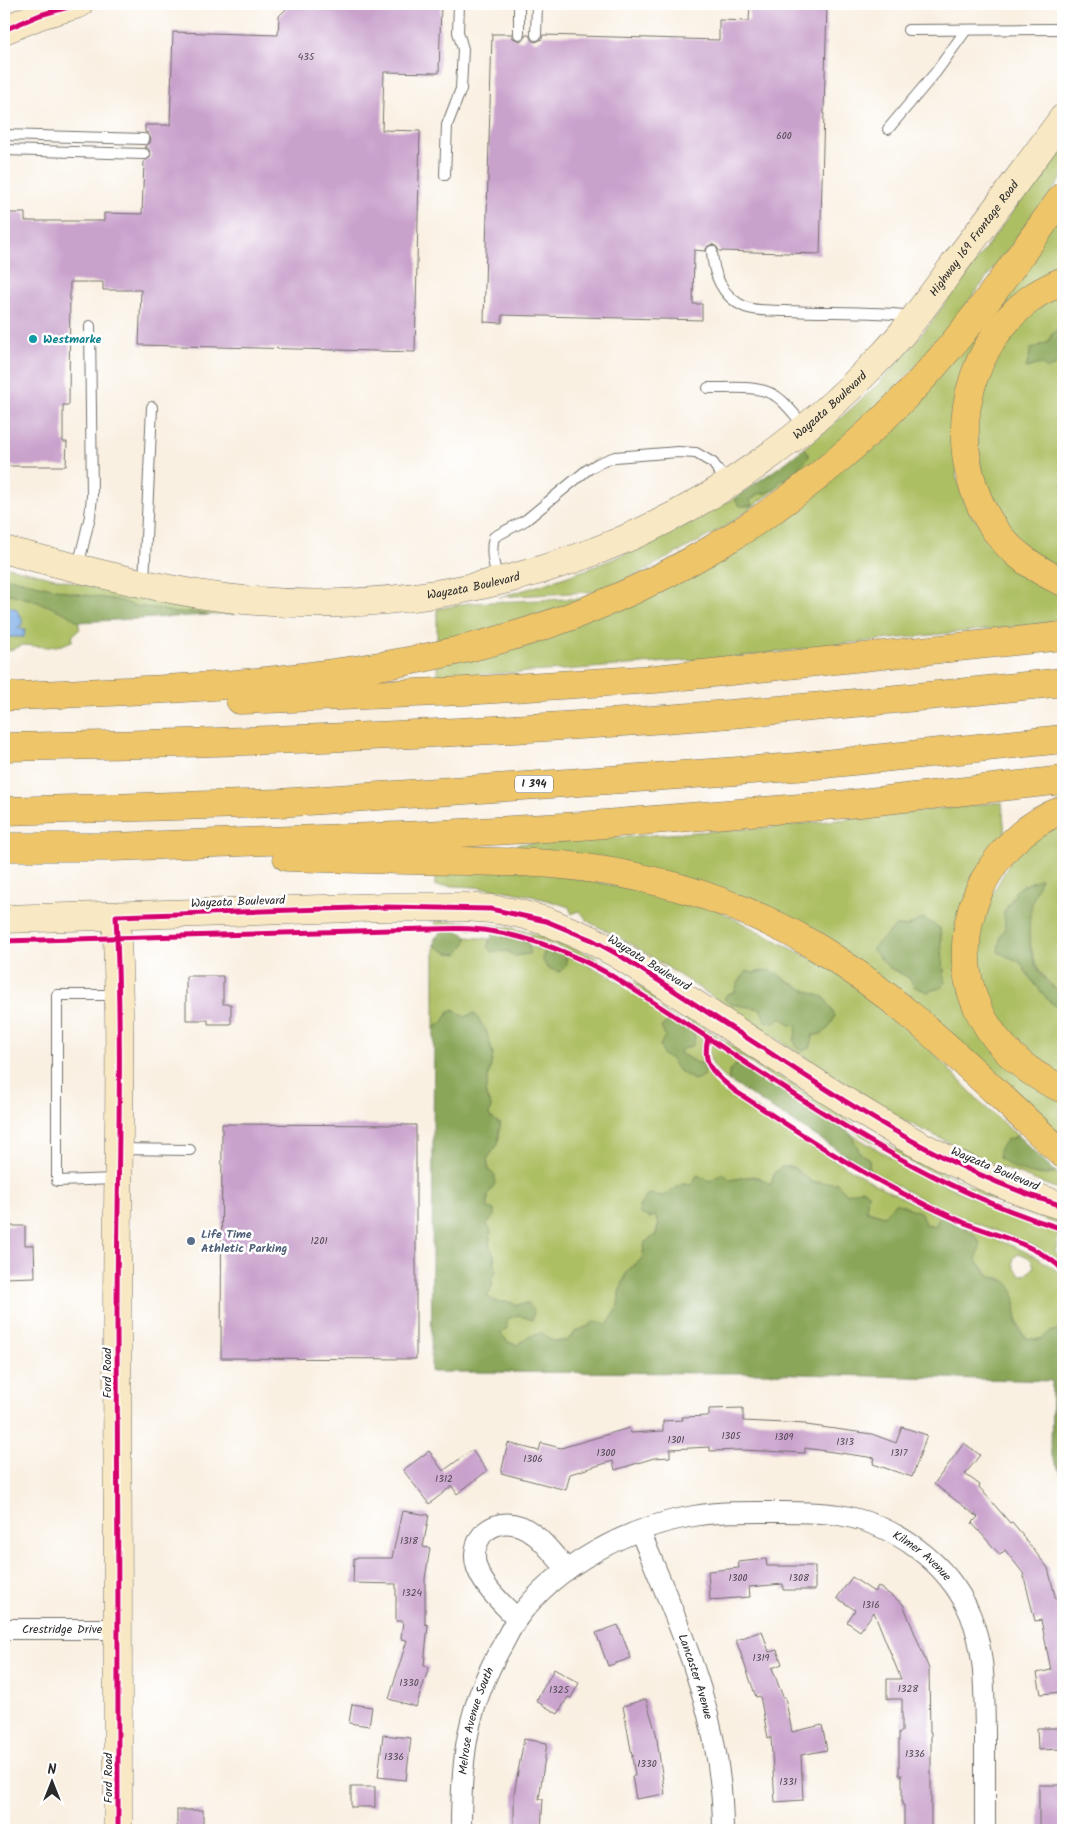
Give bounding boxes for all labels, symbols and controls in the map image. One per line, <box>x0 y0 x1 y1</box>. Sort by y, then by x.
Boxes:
house number: 435 <box>298 49 315 65</box>
house number: 600 <box>776 128 792 144</box>
street label: Highway 169 Frontage Road <box>924 176 1024 301</box>
place label: Westmarke <box>43 330 102 349</box>
marker: Westmarke <box>27 333 39 345</box>
street label: Wayzata Boulevard <box>788 366 872 444</box>
street label: Wayzata Boulevard <box>425 566 523 605</box>
road number: I 394 <box>515 776 553 792</box>
street label: Wayzata Boulevard <box>190 891 287 913</box>
street label: Wayzata Boulevard <box>604 930 695 997</box>
street label: Wayzata Boulevard <box>948 1142 1043 1197</box>
place label: Life Time Athletic Parking <box>201 1225 288 1258</box>
house number: 1201 <box>310 1233 328 1249</box>
marker: Life Time Athletic Parking <box>185 1235 197 1247</box>
street label: Ford Road <box>98 1347 117 1398</box>
house number: 1305 <box>721 1428 741 1444</box>
house number: 1309 <box>775 1429 793 1445</box>
house number: 1301 <box>668 1432 685 1448</box>
house number: 1313 <box>836 1434 854 1450</box>
house number: 1300 <box>597 1445 615 1461</box>
house number: 1317 <box>891 1445 908 1461</box>
house number: 1306 <box>523 1451 543 1467</box>
house number: 1312 <box>435 1471 453 1487</box>
street label: Kilmer Avenue <box>889 1525 957 1586</box>
house number: 1318 <box>400 1533 419 1549</box>
house number: 1300 <box>729 1570 747 1586</box>
house number: 1308 <box>789 1570 810 1586</box>
house number: 1324 <box>402 1585 423 1601</box>
house number: 1316 <box>862 1597 880 1613</box>
street label: Crestridge Drive <box>22 1620 103 1639</box>
street label: Lancaster Avenue <box>673 1631 718 1722</box>
house number: 1319 <box>753 1650 770 1666</box>
street label: Melrose Avenue South <box>453 1664 499 1775</box>
house number: 1330 <box>399 1675 419 1691</box>
house number: 1328 <box>898 1681 919 1697</box>
house number: 1325 <box>549 1682 570 1698</box>
house number: 1336 <box>905 1746 925 1762</box>
house number: 1336 <box>384 1749 404 1765</box>
street label: Ford Road <box>99 1752 118 1803</box>
north arrow <box>28 1756 78 1806</box>
house number: 1330 <box>637 1756 657 1772</box>
text: N <box>48 1759 57 1781</box>
house number: 1331 <box>779 1774 797 1790</box>

